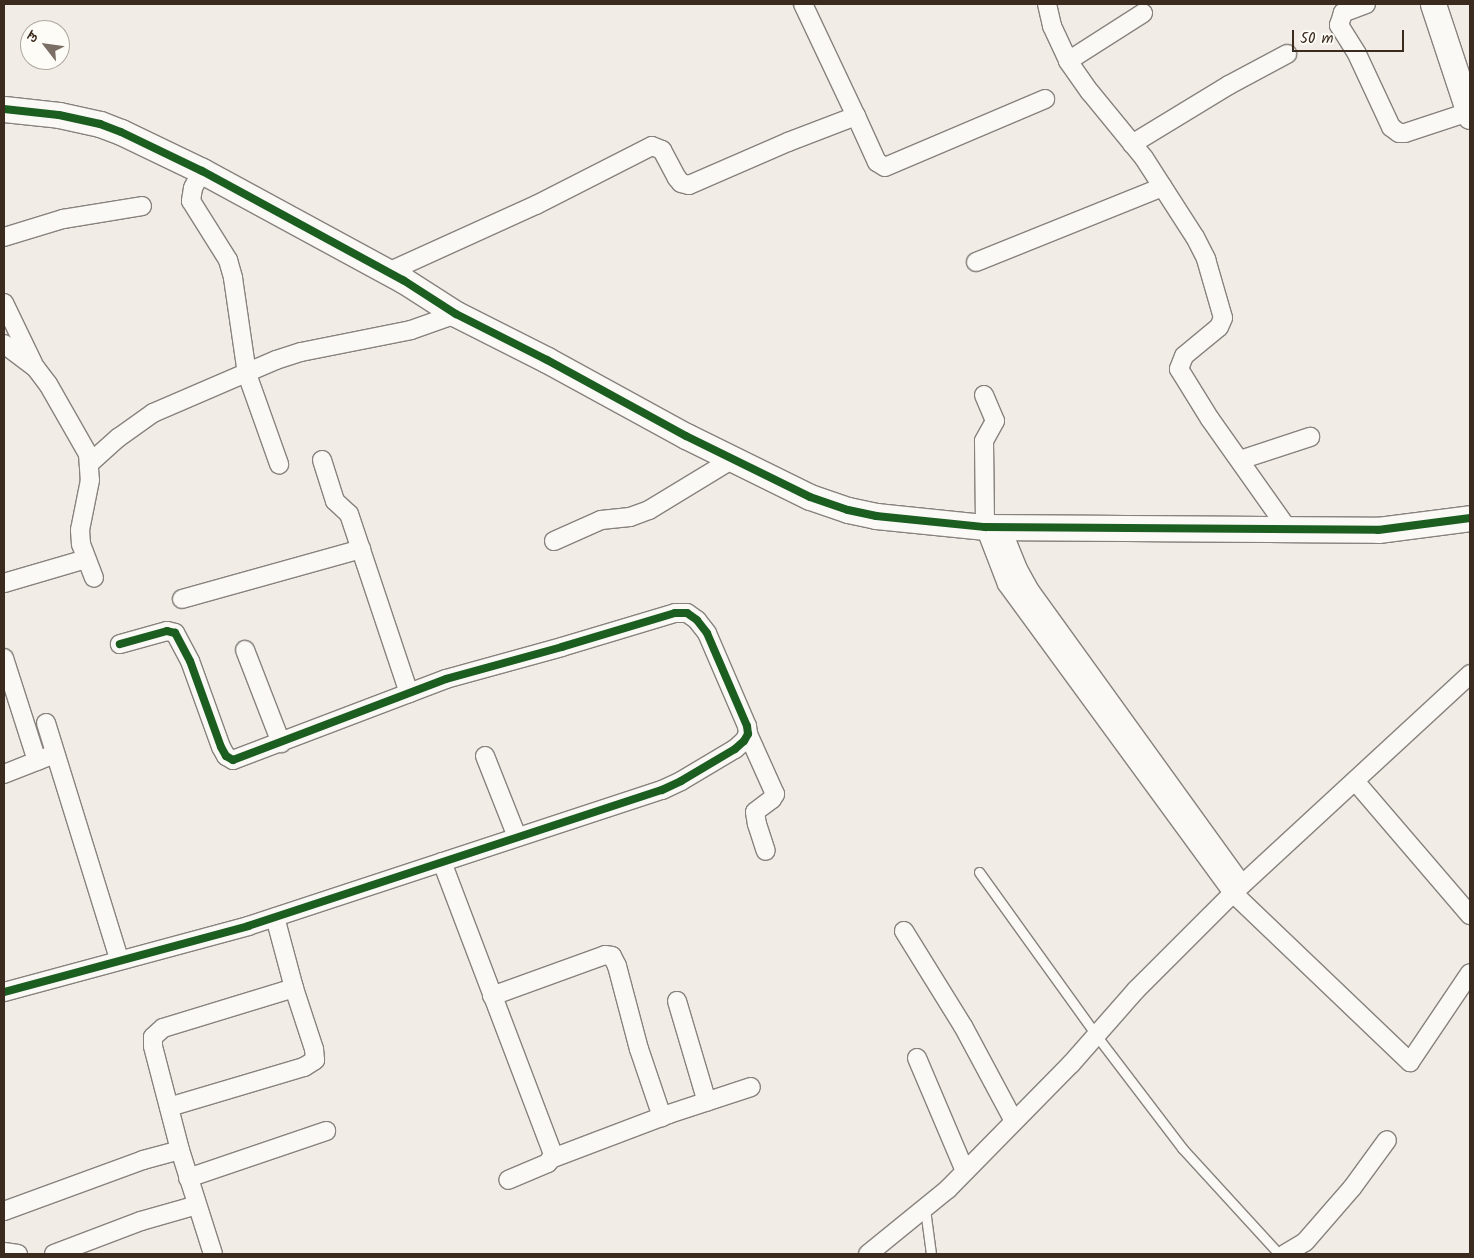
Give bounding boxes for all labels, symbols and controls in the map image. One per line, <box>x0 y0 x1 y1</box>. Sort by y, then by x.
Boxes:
north arrow <box>20 20 70 70</box>
scale bar <box>1294 20 1406 52</box>
text: 50 m <box>1300 27 1334 51</box>
text: उ <box>21 29 45 47</box>

